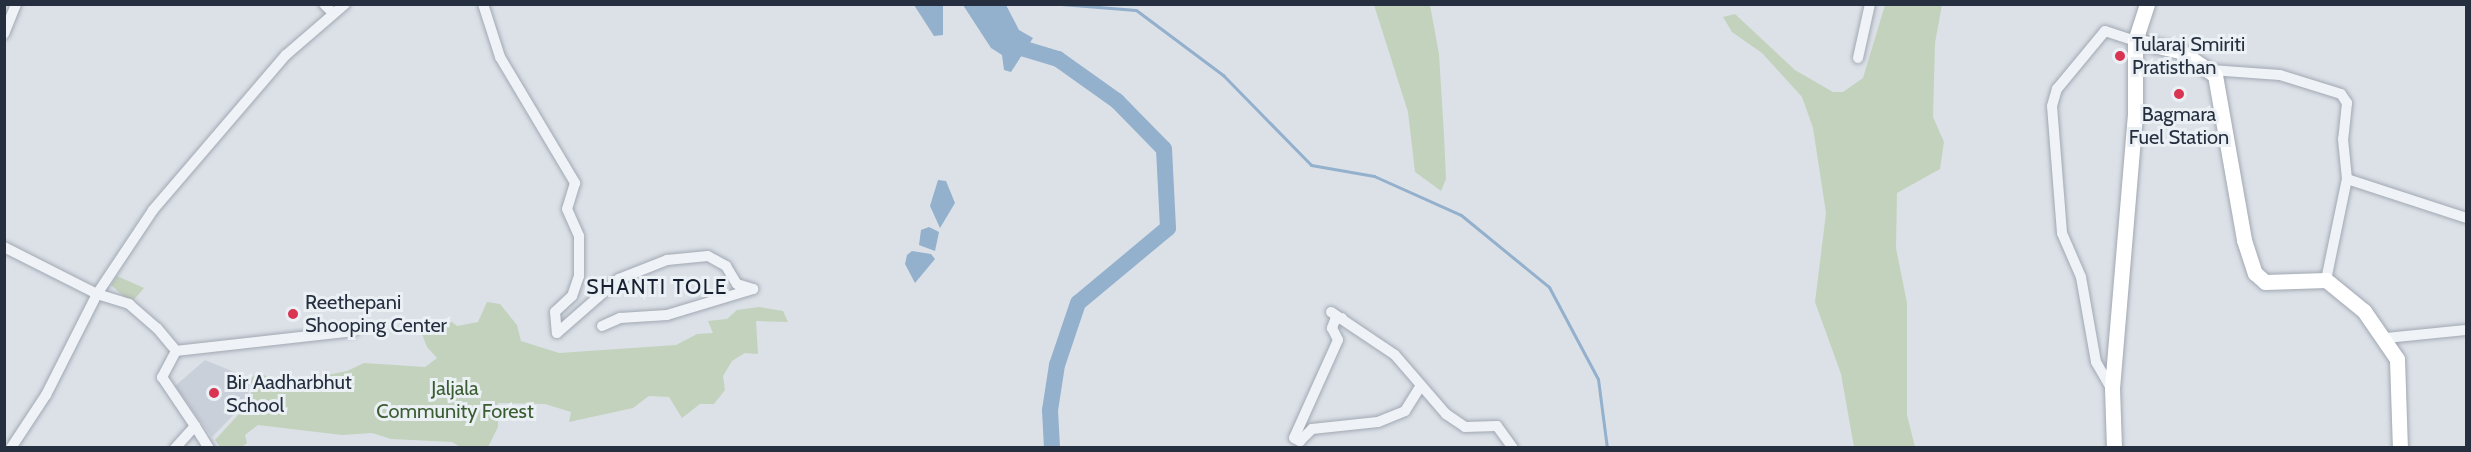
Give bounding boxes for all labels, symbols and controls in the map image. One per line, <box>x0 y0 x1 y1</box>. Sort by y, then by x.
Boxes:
place label: Tularaj Smiriti Pratisthan <box>2132 33 2245 80</box>
marker: Tularaj Smiriti Pratisthan <box>2113 49 2127 63</box>
marker: Bagmara Fuel Station <box>2172 87 2186 101</box>
place label: Bagmara Fuel Station <box>2129 103 2229 150</box>
district label: SHANTI TOLE <box>586 274 728 300</box>
place label: Reethepani Shooping Center <box>305 290 447 337</box>
marker: Reethepani Shooping Center <box>286 307 300 321</box>
place label: Bir Aadharbhut School <box>226 370 352 417</box>
park label: Jaljala Community Forest <box>376 376 534 423</box>
marker: Bir Aadharbhut School <box>207 386 221 400</box>

